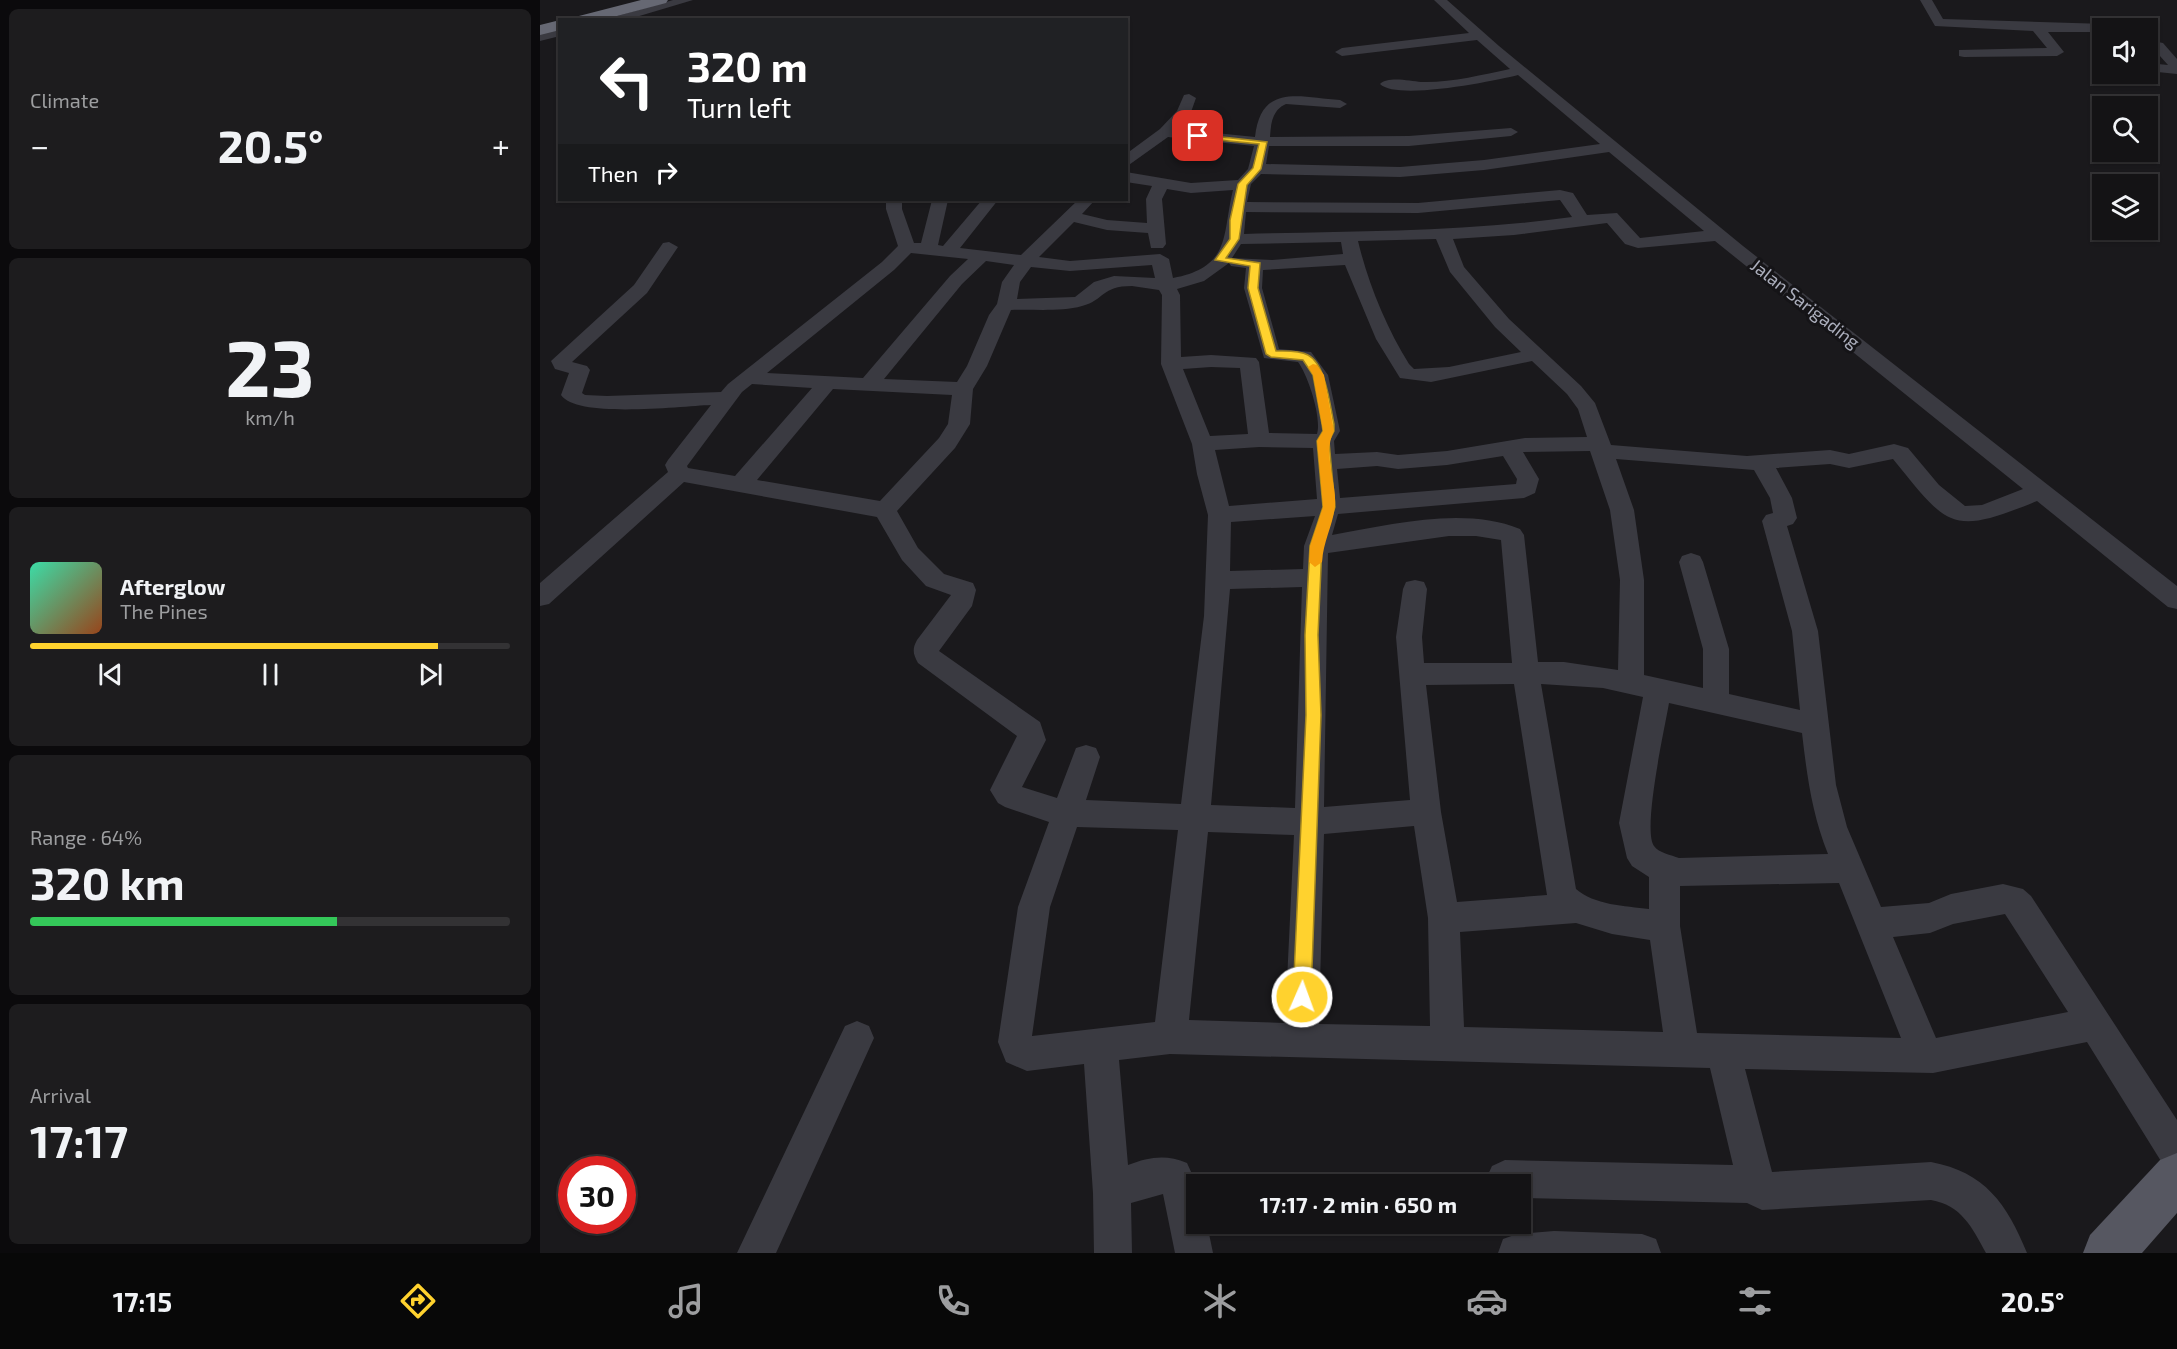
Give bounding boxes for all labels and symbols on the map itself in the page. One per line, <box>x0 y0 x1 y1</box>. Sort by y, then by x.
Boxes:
pin <box>1172 110 1223 161</box>
street label: Jalan Sarigading <box>1747 254 1865 353</box>
position arrow <box>1270 965 1334 1029</box>
speed limit sign: 30 <box>558 1156 636 1234</box>

